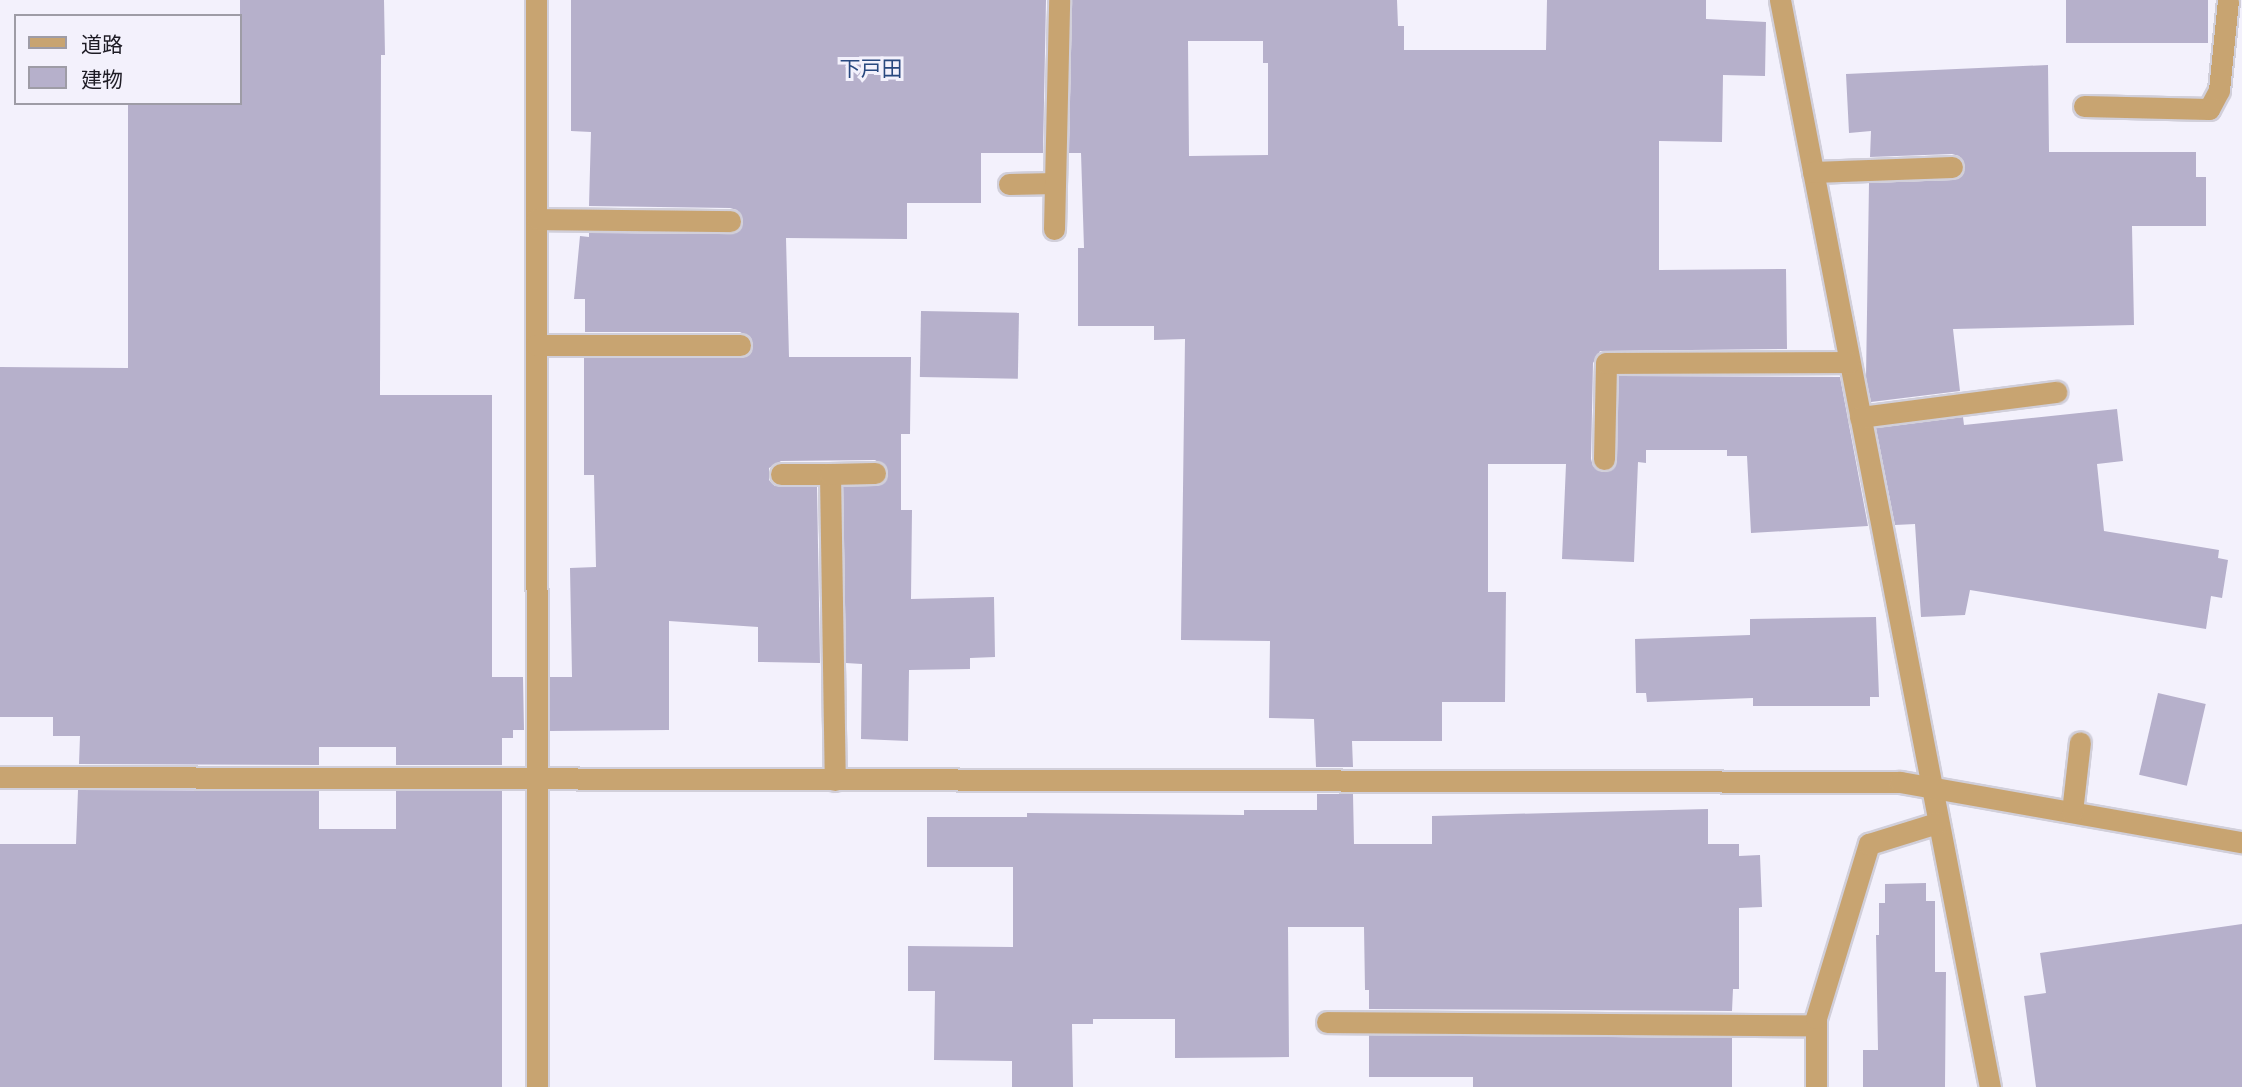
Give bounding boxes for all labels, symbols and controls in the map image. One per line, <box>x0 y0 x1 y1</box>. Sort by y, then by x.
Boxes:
legend <box>14 14 242 105</box>
text: 道路 <box>81 31 123 57</box>
district label: 下戸田 <box>840 55 902 81</box>
text: 建物 <box>81 66 123 92</box>

